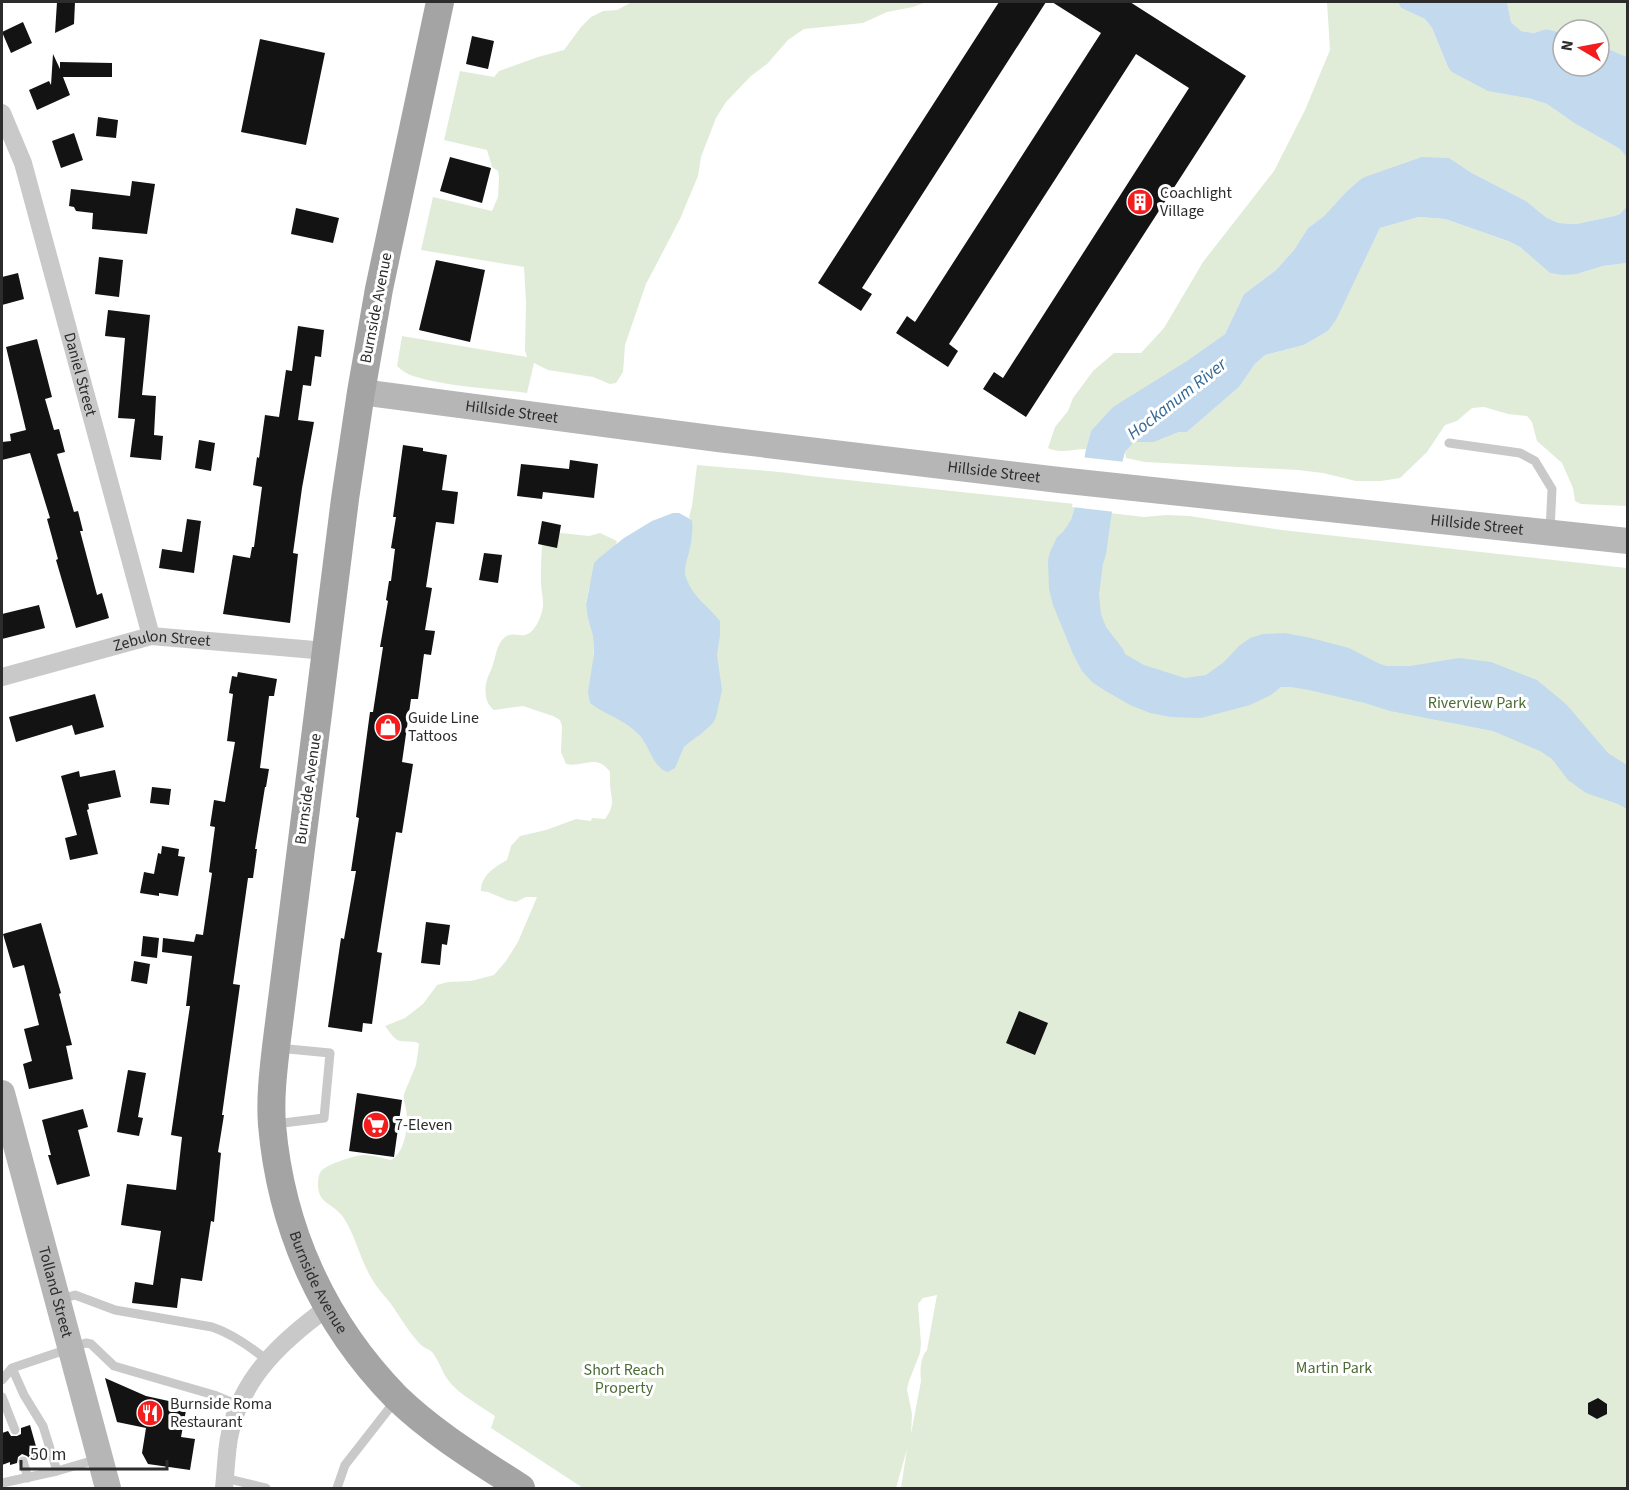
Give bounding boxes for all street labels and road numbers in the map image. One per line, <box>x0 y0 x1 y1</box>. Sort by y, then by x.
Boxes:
street label: Burnside Avenue <box>354 251 398 365</box>
street label: Daniel Street <box>58 330 102 419</box>
street label: Hillside Street <box>464 395 560 429</box>
street label: Hillside Street <box>946 456 1042 489</box>
street label: Hillside Street <box>1429 509 1525 541</box>
street label: Zebulon Street <box>111 625 212 657</box>
street label: Burnside Avenue <box>289 732 327 846</box>
street label: Burnside Avenue <box>284 1228 353 1338</box>
street label: Tolland Street <box>33 1244 78 1341</box>

